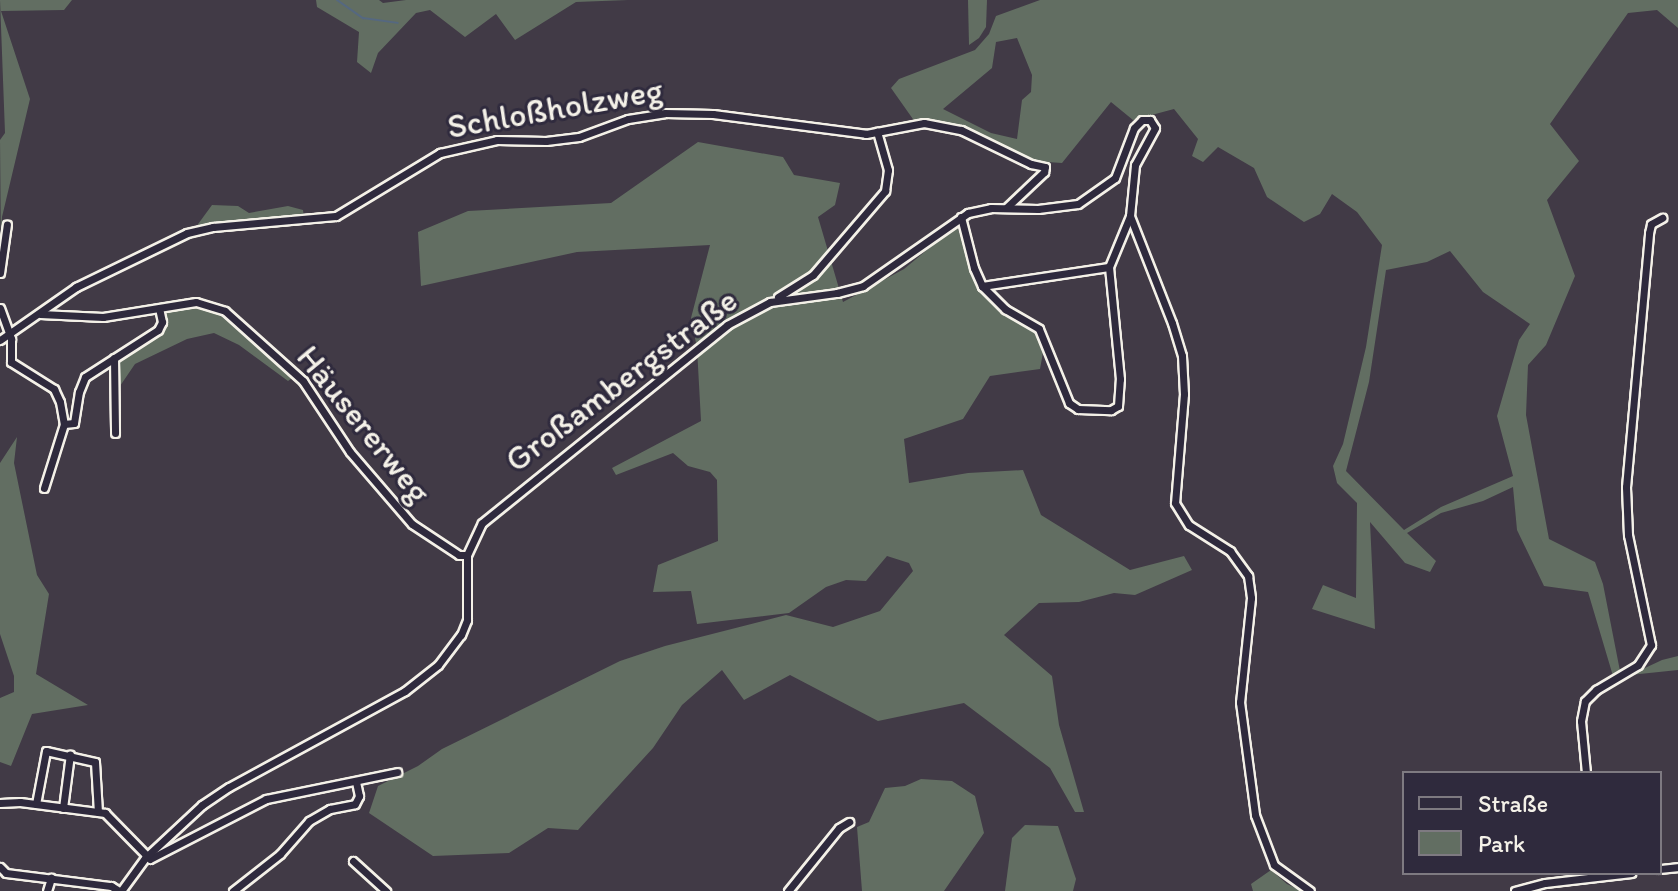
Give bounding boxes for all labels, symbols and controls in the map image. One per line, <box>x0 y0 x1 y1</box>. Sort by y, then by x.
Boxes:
street label: Schloßholzweg <box>444 69 666 147</box>
street label: Großambergstraße <box>497 279 745 481</box>
street label: Häusererweg <box>288 337 440 511</box>
legend <box>1402 771 1662 875</box>
text: Straße <box>1478 789 1548 818</box>
text: Park <box>1478 829 1525 858</box>

